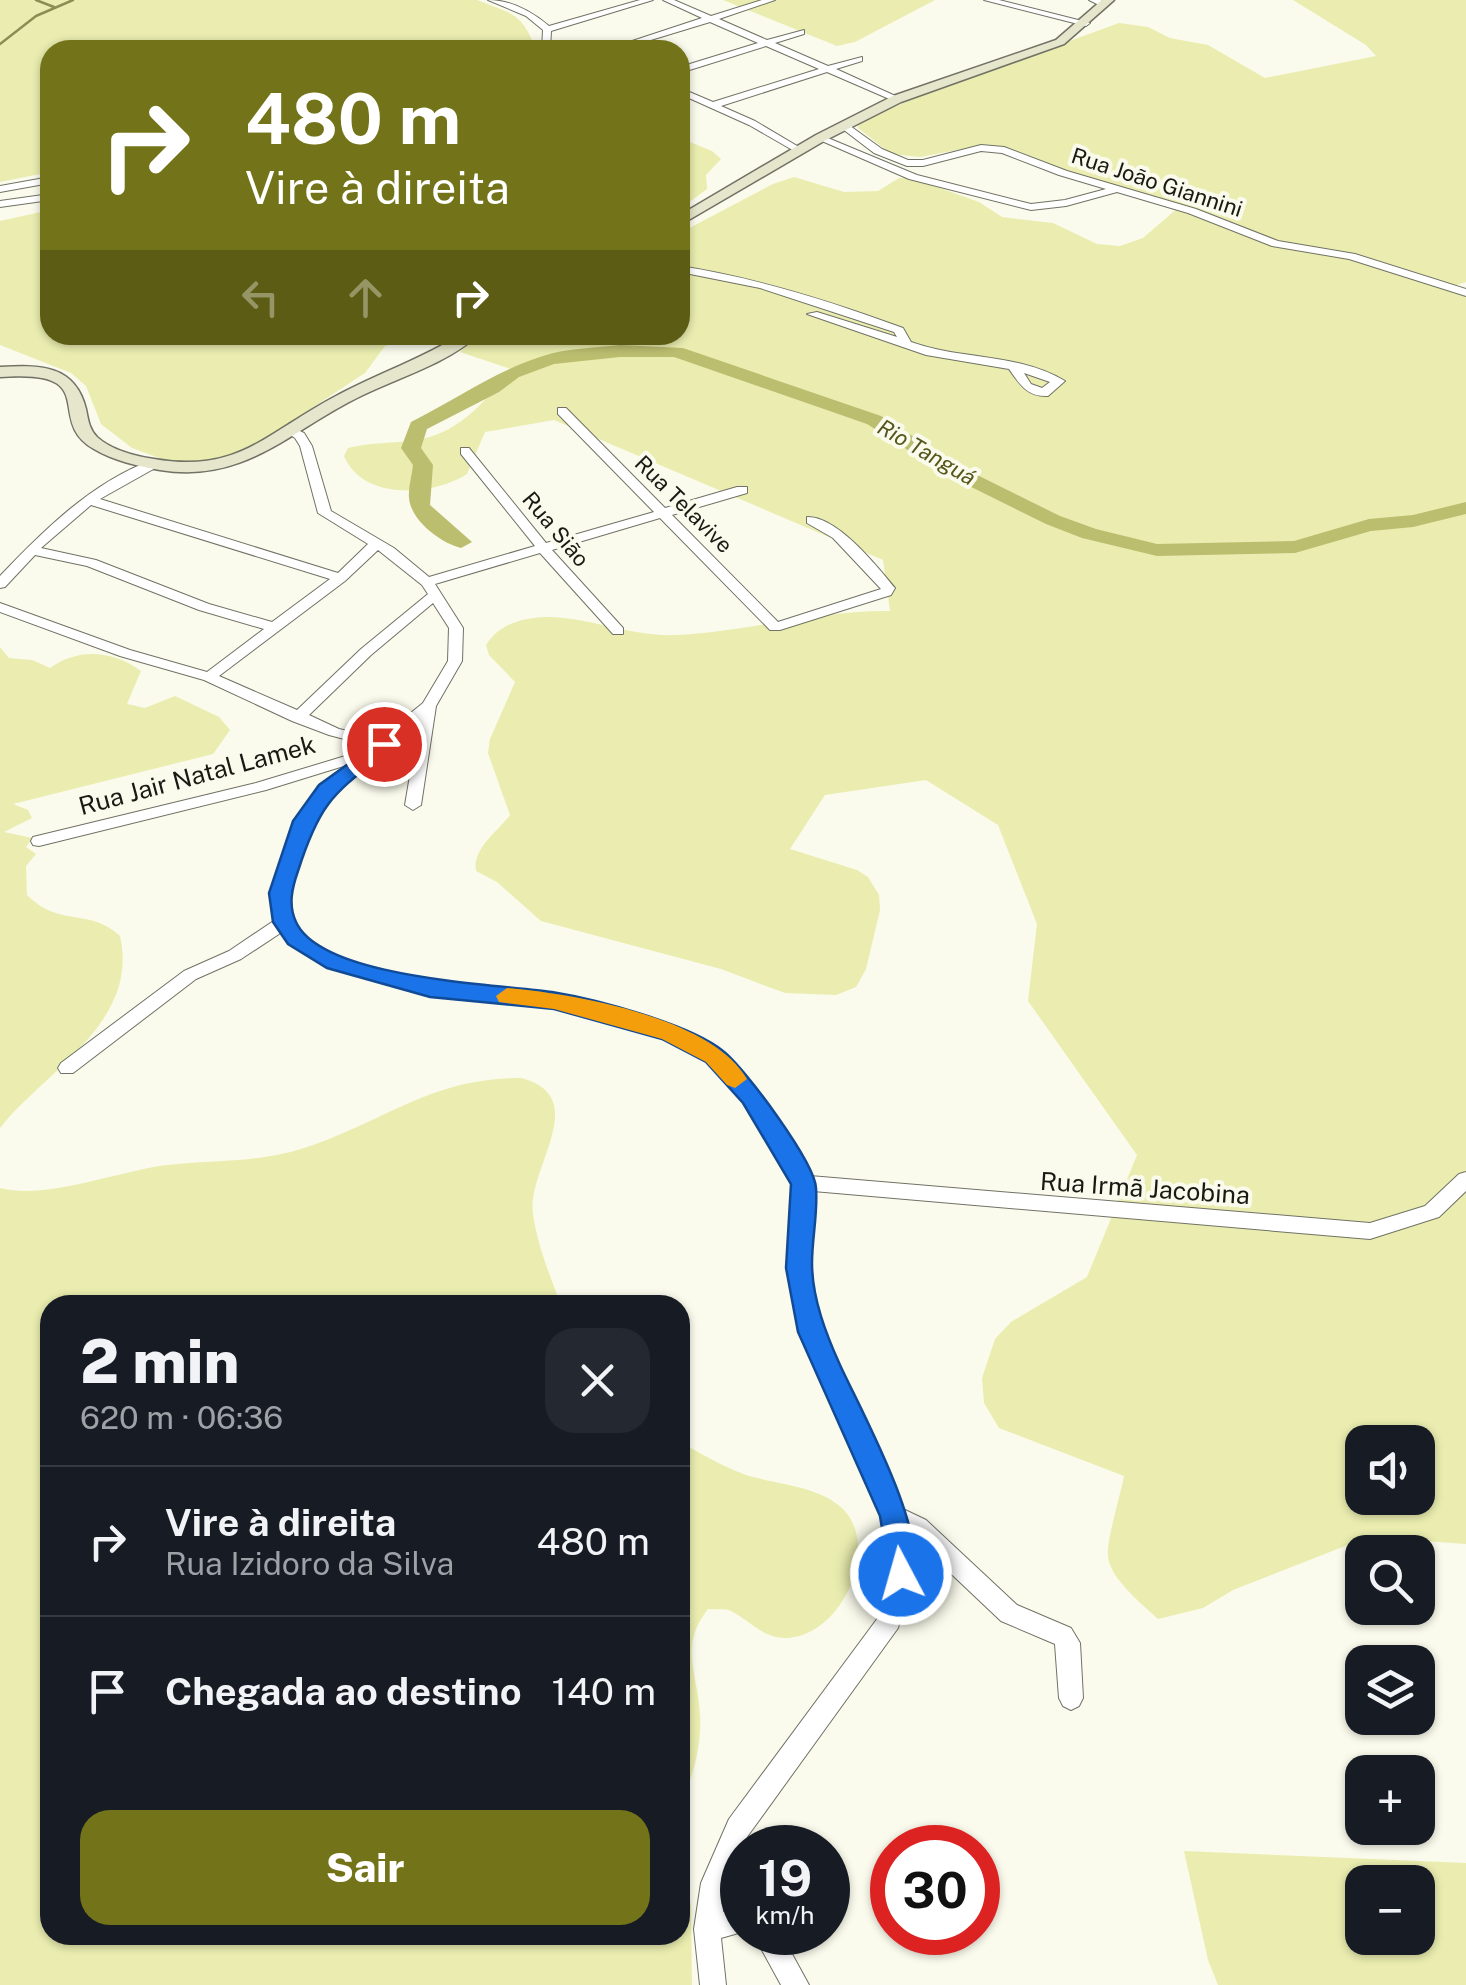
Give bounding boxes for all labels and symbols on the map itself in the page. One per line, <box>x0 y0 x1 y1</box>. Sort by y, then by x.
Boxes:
street label: Rua João Giannini <box>1068 142 1246 222</box>
water label: Rio Tanguá <box>873 413 981 491</box>
street label: Rua Telavive <box>630 450 738 558</box>
street label: Rua Sião <box>517 486 595 572</box>
pin <box>342 702 427 787</box>
street label: Rua Jair Natal Lamek <box>75 729 319 821</box>
street label: Rua Irmã Jacobina <box>1039 1166 1251 1210</box>
position arrow <box>849 1522 953 1626</box>
speed limit sign: 30 <box>870 1825 1000 1955</box>

